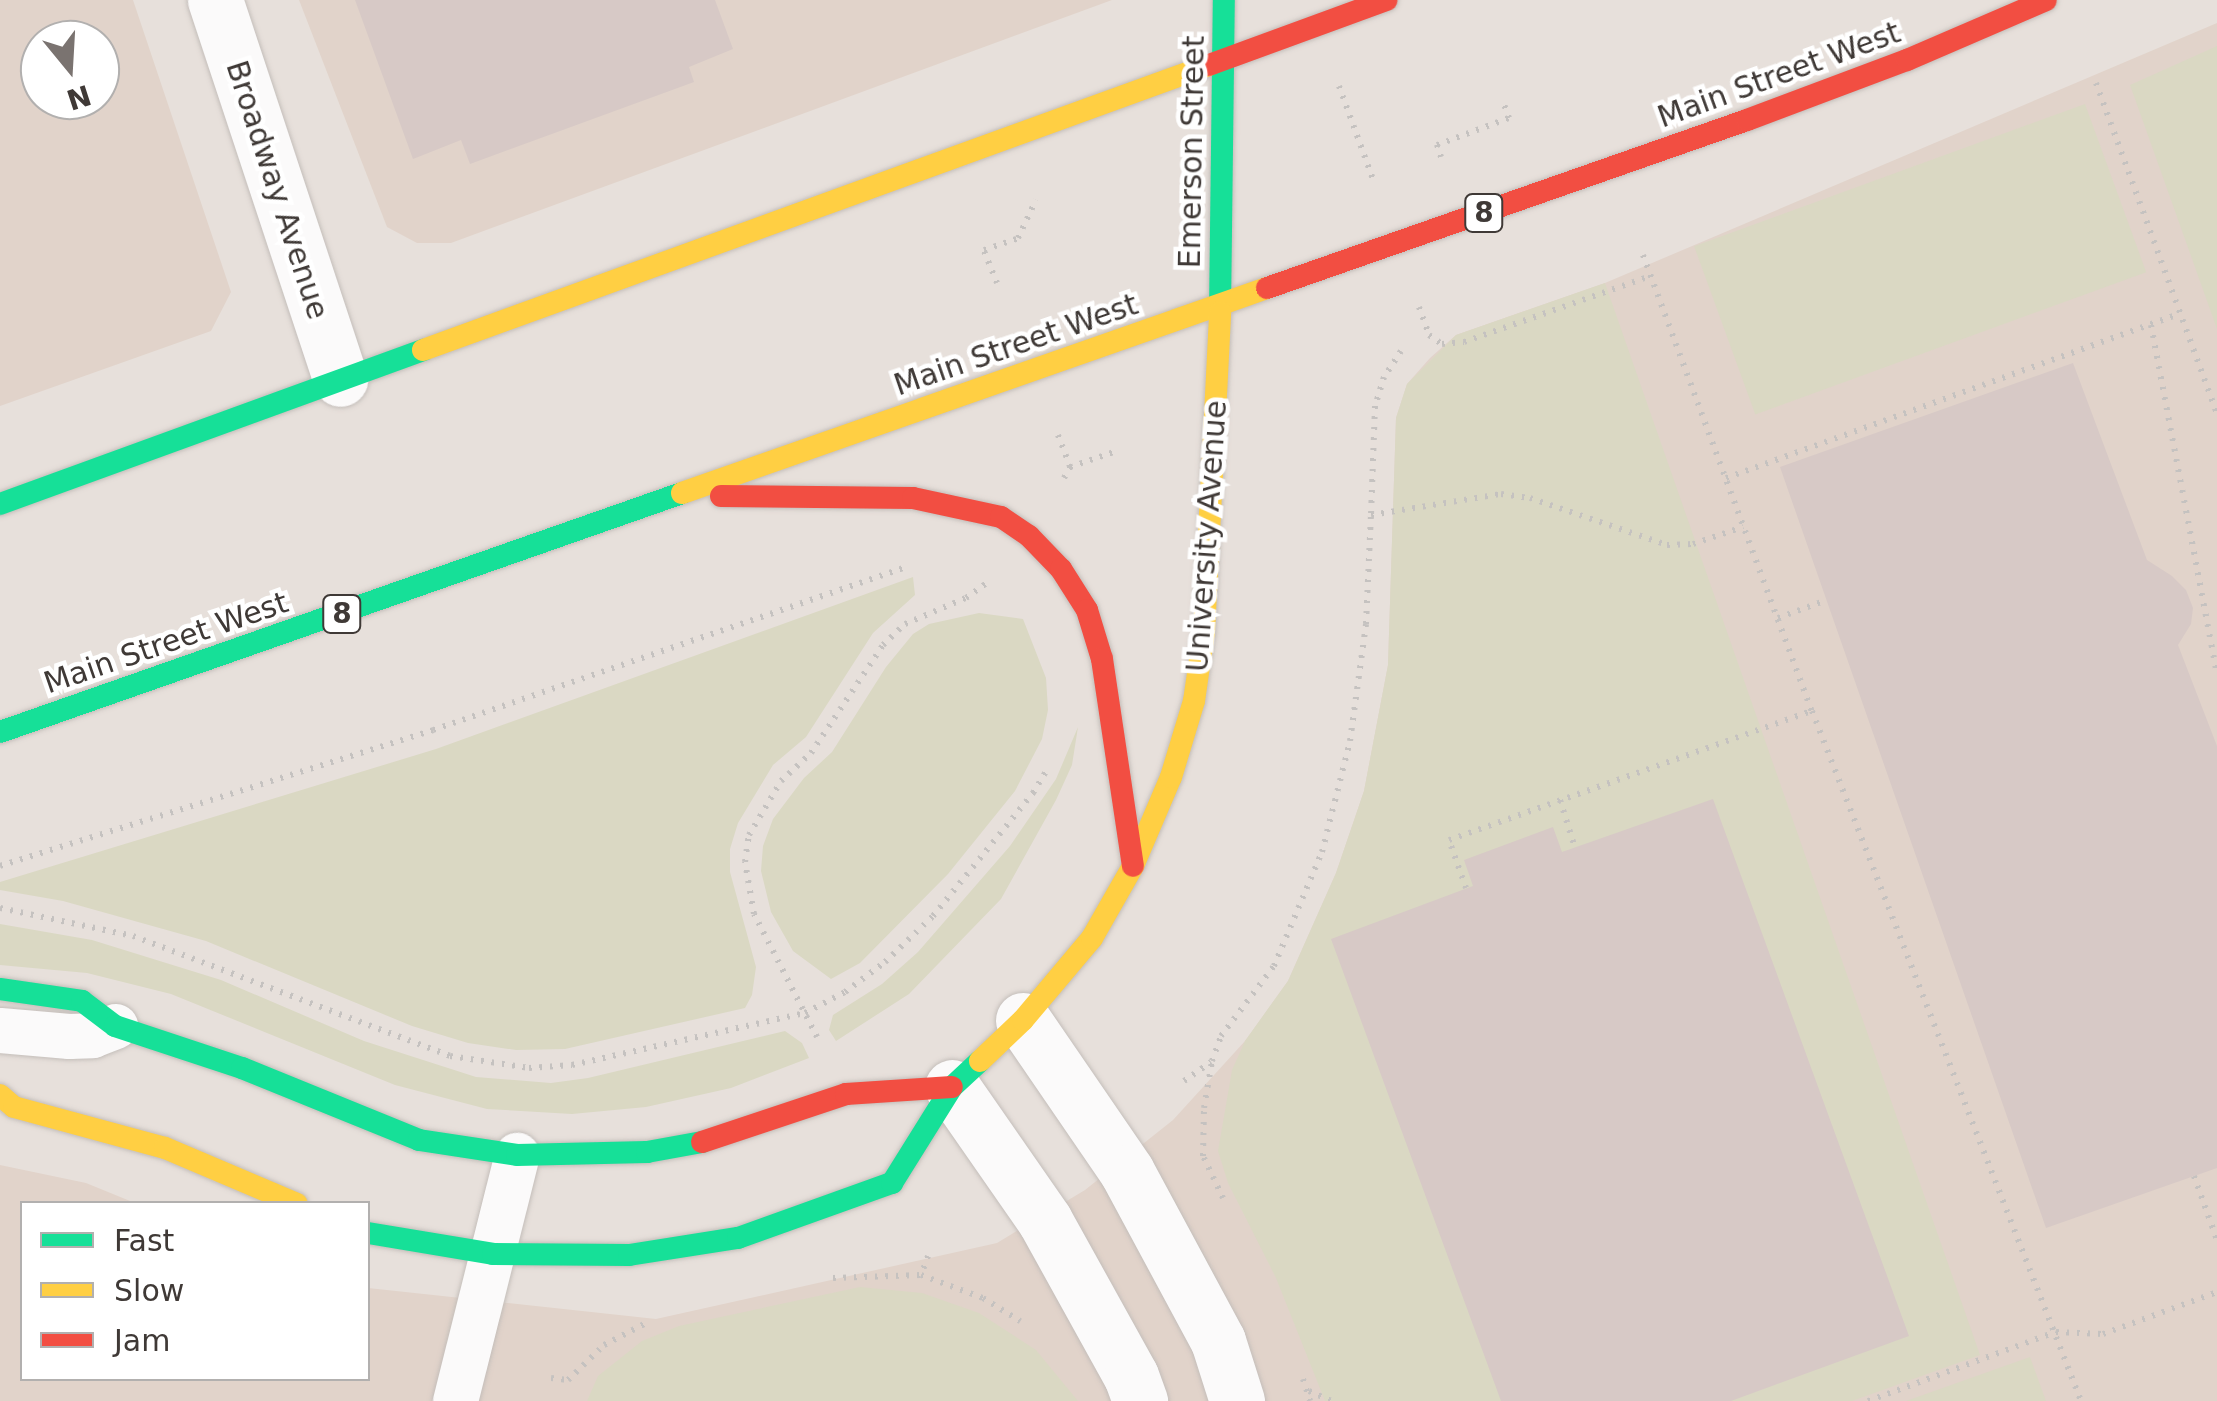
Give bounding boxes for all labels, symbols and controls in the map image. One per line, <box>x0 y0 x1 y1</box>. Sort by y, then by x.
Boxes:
street label: Main Street West <box>1653 14 1905 136</box>
north arrow <box>20 20 120 120</box>
street label: Emerson Street <box>1172 35 1212 269</box>
street label: Broadway Avenue <box>218 56 336 324</box>
text: N <box>63 78 95 116</box>
road number: 8 <box>1464 190 1504 236</box>
street label: Main Street West <box>889 286 1143 404</box>
street label: University Avenue <box>1180 399 1234 673</box>
street label: Main Street West <box>39 584 293 702</box>
road number: 8 <box>322 591 362 637</box>
legend <box>20 1201 370 1381</box>
text: Fast <box>114 1223 174 1258</box>
text: Slow <box>114 1273 184 1308</box>
text: Jam <box>114 1323 170 1358</box>

